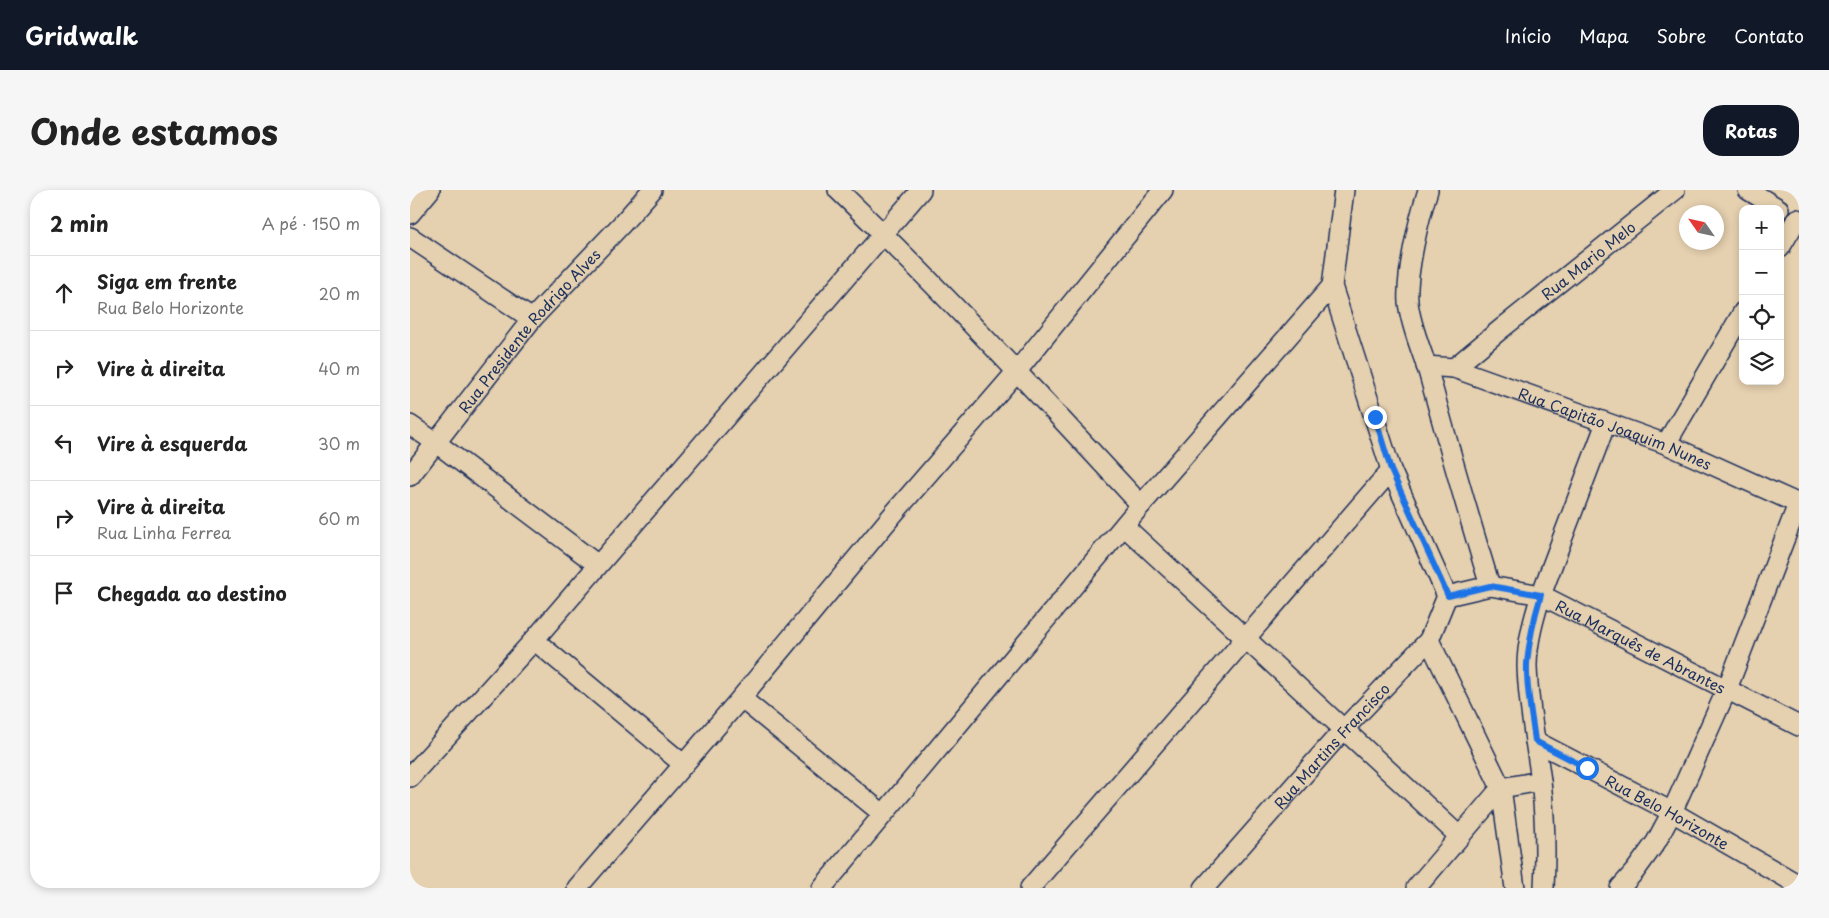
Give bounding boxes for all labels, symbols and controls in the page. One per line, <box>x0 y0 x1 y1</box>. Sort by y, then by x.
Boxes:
text: Gridwalk <box>25 17 138 53</box>
text: Início <box>1505 22 1551 49</box>
text: Mapa <box>1579 22 1629 49</box>
text: Sobre <box>1657 22 1706 49</box>
text: Contato <box>1734 22 1804 49</box>
text: Onde estamos <box>30 104 278 157</box>
button: Rotas <box>1703 105 1799 156</box>
north arrow <box>1679 205 1724 250</box>
map controls <box>1739 205 1784 385</box>
button: + <box>1739 205 1784 250</box>
text: 2 min <box>50 207 109 239</box>
text: A pé · 150 m <box>262 211 360 235</box>
street label: Rua Mario Melo <box>1536 215 1640 305</box>
street label: Rua Presidente Rodrigo Alves <box>452 243 605 417</box>
button: − <box>1739 250 1784 295</box>
text: Siga em frente <box>97 267 237 295</box>
icon: ahead <box>50 279 78 307</box>
text: 20 m <box>319 281 360 305</box>
text: Rua Belo Horizonte <box>97 295 244 319</box>
button: locate <box>1739 295 1784 340</box>
button: layers <box>1739 340 1784 385</box>
icon: right <box>50 354 78 382</box>
text: Vire à direita <box>97 354 225 382</box>
text: 40 m <box>318 356 360 380</box>
street label: Rua Capitão Joaquim Nunes <box>1516 381 1716 475</box>
route end <box>1364 406 1387 429</box>
icon: left <box>50 429 78 457</box>
text: Vire à esquerda <box>97 429 248 457</box>
text: 30 m <box>318 431 360 455</box>
text: Vire à direita <box>97 492 225 520</box>
icon: right <box>50 504 78 532</box>
text: 60 m <box>318 506 360 530</box>
text: Rua Linha Ferrea <box>97 520 231 544</box>
icon: arrive <box>50 579 78 607</box>
text: Chegada ao destino <box>97 579 287 607</box>
street label: Rua Marquês de Abrantes <box>1552 593 1730 699</box>
street label: Rua Martins Francisco <box>1268 677 1394 814</box>
route start <box>1576 757 1599 780</box>
street label: Rua Belo Horizonte <box>1602 768 1734 854</box>

